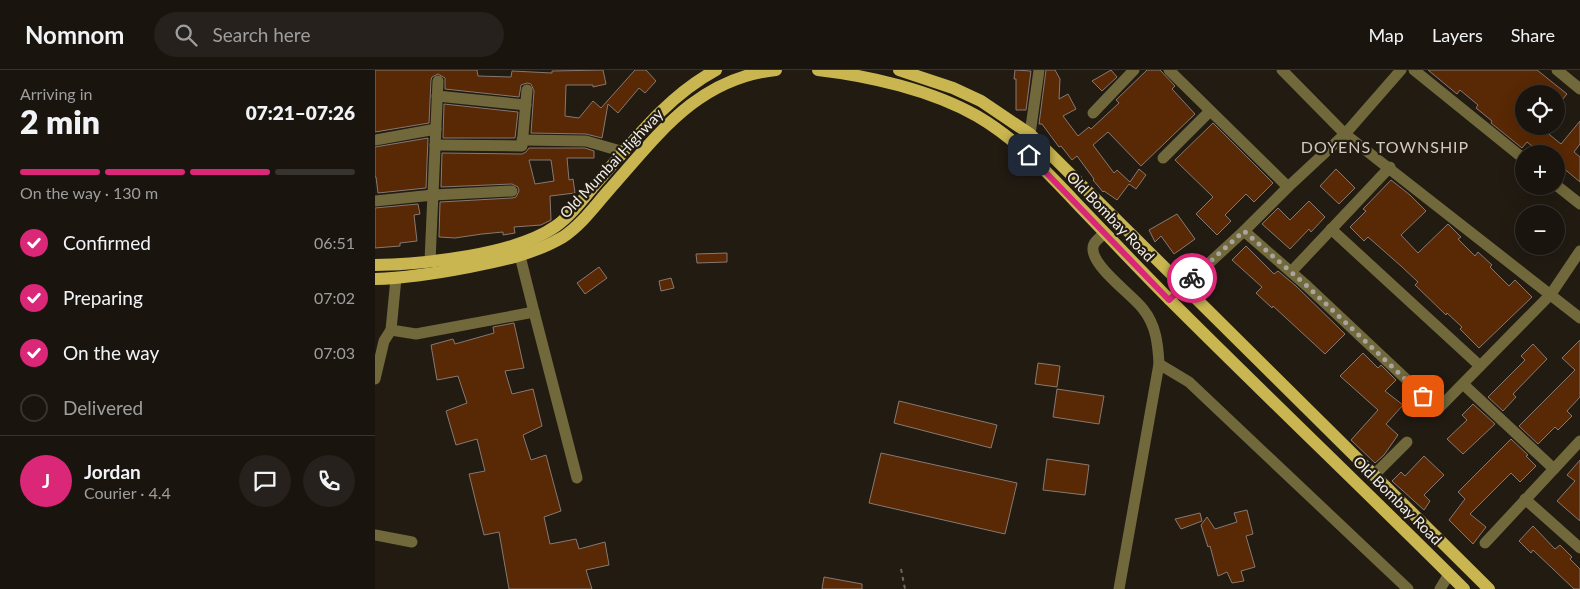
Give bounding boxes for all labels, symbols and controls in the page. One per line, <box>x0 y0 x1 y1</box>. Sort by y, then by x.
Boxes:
search box <box>154 12 504 57</box>
text: Nomnom <box>25 20 124 49</box>
icon: search <box>172 21 200 49</box>
text: Search here <box>212 23 310 46</box>
text: Map <box>1368 24 1404 46</box>
text: Layers <box>1432 24 1483 46</box>
text: Share <box>1511 24 1555 46</box>
text: Arriving in <box>20 84 93 103</box>
map controls <box>1515 85 1565 255</box>
button: locate <box>1515 85 1565 135</box>
text: 07:21–07:26 <box>246 101 355 124</box>
text: 2 min <box>20 102 100 141</box>
street label: Old Mumbai Highway <box>556 104 667 222</box>
pin <box>1008 134 1050 176</box>
district label: DOYENS TOWNSHIP <box>1301 137 1469 156</box>
icon: home <box>1015 141 1043 169</box>
button: + <box>1515 145 1565 195</box>
street label: Old Bombay Road <box>1063 167 1159 265</box>
text: On the way · 130 m <box>20 183 158 202</box>
button: − <box>1515 205 1565 255</box>
icon: check <box>20 229 48 257</box>
text: Confirmed <box>63 231 151 254</box>
text: 06:51 <box>314 233 355 252</box>
courier <box>1167 253 1217 303</box>
icon: bike <box>1178 264 1206 292</box>
icon: check <box>20 284 48 312</box>
text: Preparing <box>63 286 143 309</box>
text: 07:02 <box>314 288 355 307</box>
icon: check <box>20 339 48 367</box>
text: On the way <box>63 341 159 364</box>
text: 07:03 <box>314 343 355 362</box>
pin <box>1402 375 1444 417</box>
icon: bag <box>1409 382 1437 410</box>
text: Delivered <box>63 396 143 419</box>
street label: Old Bombay Road <box>1350 452 1446 548</box>
button: chat <box>239 455 291 507</box>
button: phone <box>303 455 355 507</box>
text: Jordan <box>84 460 141 483</box>
text: J <box>42 469 50 492</box>
text: Courier · 4.4 <box>84 483 171 502</box>

